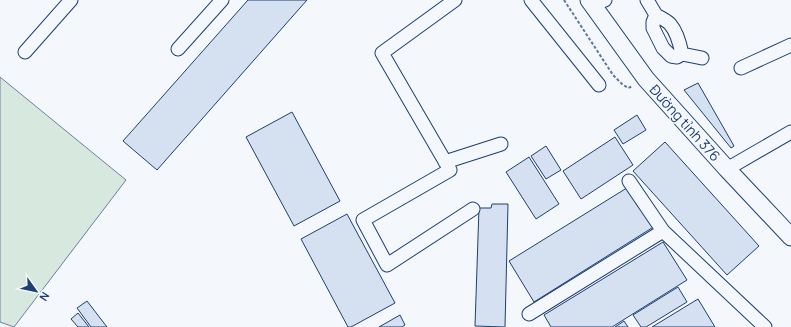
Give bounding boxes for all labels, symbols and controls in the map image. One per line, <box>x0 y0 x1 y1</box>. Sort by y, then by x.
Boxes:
street label: Đường tỉnh 376 <box>646 80 725 165</box>
north arrow <box>16 271 56 311</box>
text: N <box>36 289 53 304</box>

